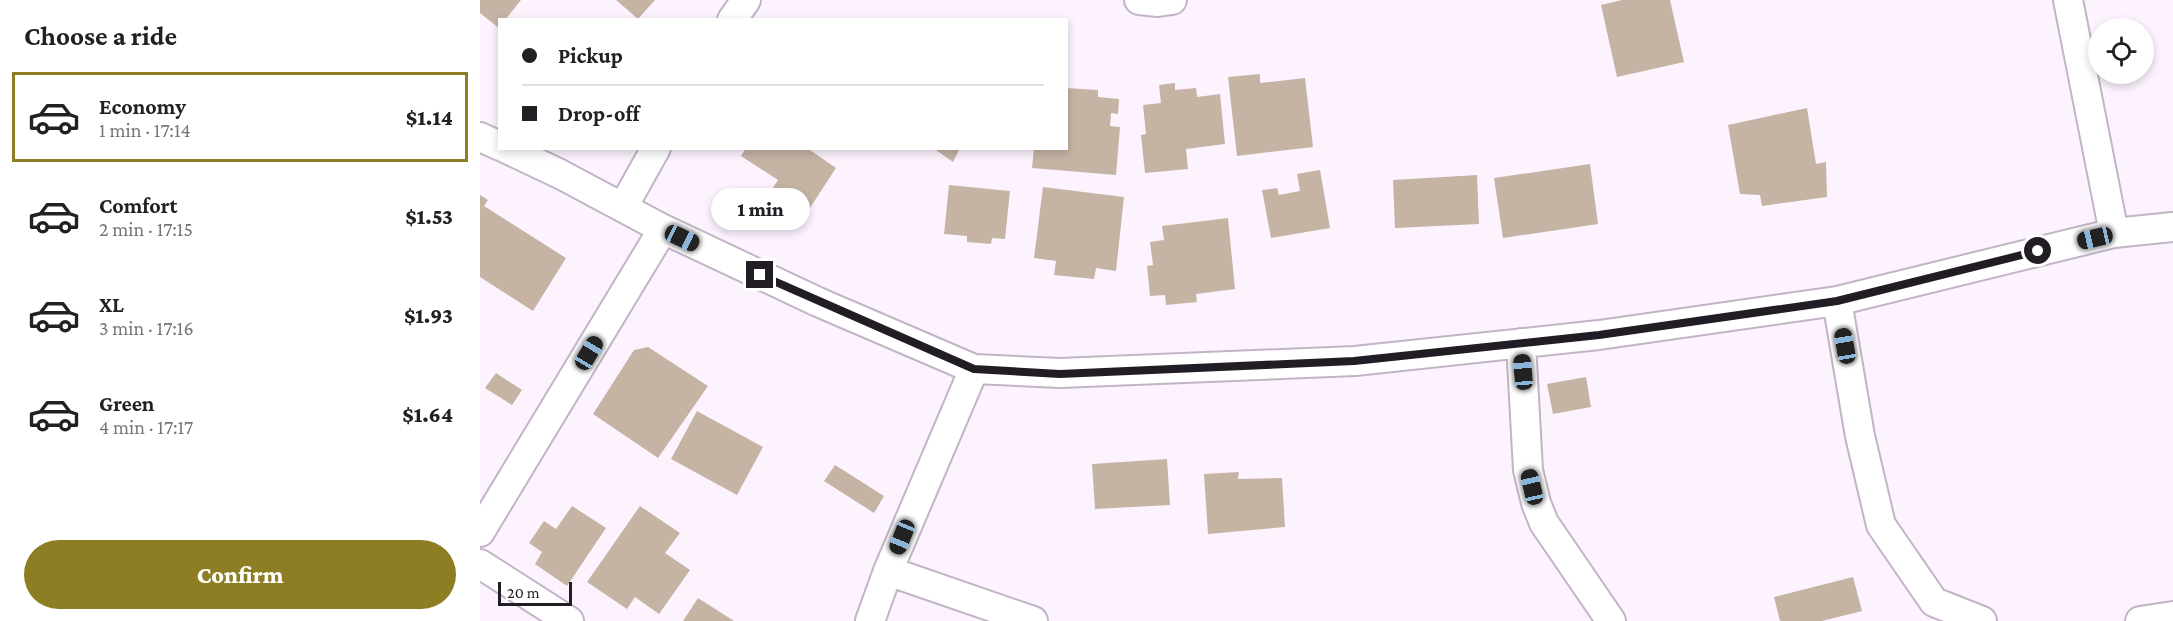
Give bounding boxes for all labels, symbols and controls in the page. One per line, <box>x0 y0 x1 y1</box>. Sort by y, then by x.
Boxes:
map controls <box>2088 18 2154 84</box>
button: locate <box>2088 18 2154 84</box>
text: Choose a ride <box>24 21 177 51</box>
text: Pickup <box>558 43 623 68</box>
icon: car <box>27 90 81 144</box>
text: Economy <box>99 94 186 119</box>
text: Drop-off <box>558 101 640 126</box>
text: $1.14 <box>406 105 453 130</box>
text: 1 min · 17:14 <box>99 119 191 141</box>
callout: 1 min <box>710 188 810 230</box>
icon: car <box>27 189 81 243</box>
text: Comfort <box>99 193 177 218</box>
text: 1 min <box>737 198 784 220</box>
text: $1.53 <box>405 204 453 229</box>
text: 2 min · 17:15 <box>99 218 193 240</box>
car <box>662 222 702 254</box>
car <box>2075 225 2115 251</box>
route start <box>2024 237 2051 264</box>
route end <box>746 261 773 288</box>
icon: car <box>27 288 81 342</box>
text: XL <box>99 292 124 317</box>
text: $1.93 <box>404 303 453 328</box>
text: 3 min · 17:16 <box>99 317 194 339</box>
car <box>1833 327 1857 365</box>
car <box>572 333 606 373</box>
car <box>1512 353 1534 391</box>
icon: car <box>27 387 81 441</box>
text: Green <box>99 391 155 416</box>
text: $1.64 <box>402 402 453 427</box>
text: 4 min · 17:17 <box>99 416 193 438</box>
car <box>1519 467 1545 507</box>
car <box>887 517 917 557</box>
button: Confirm <box>24 540 456 609</box>
scale bar <box>498 579 572 606</box>
text: 20 m <box>507 584 540 601</box>

